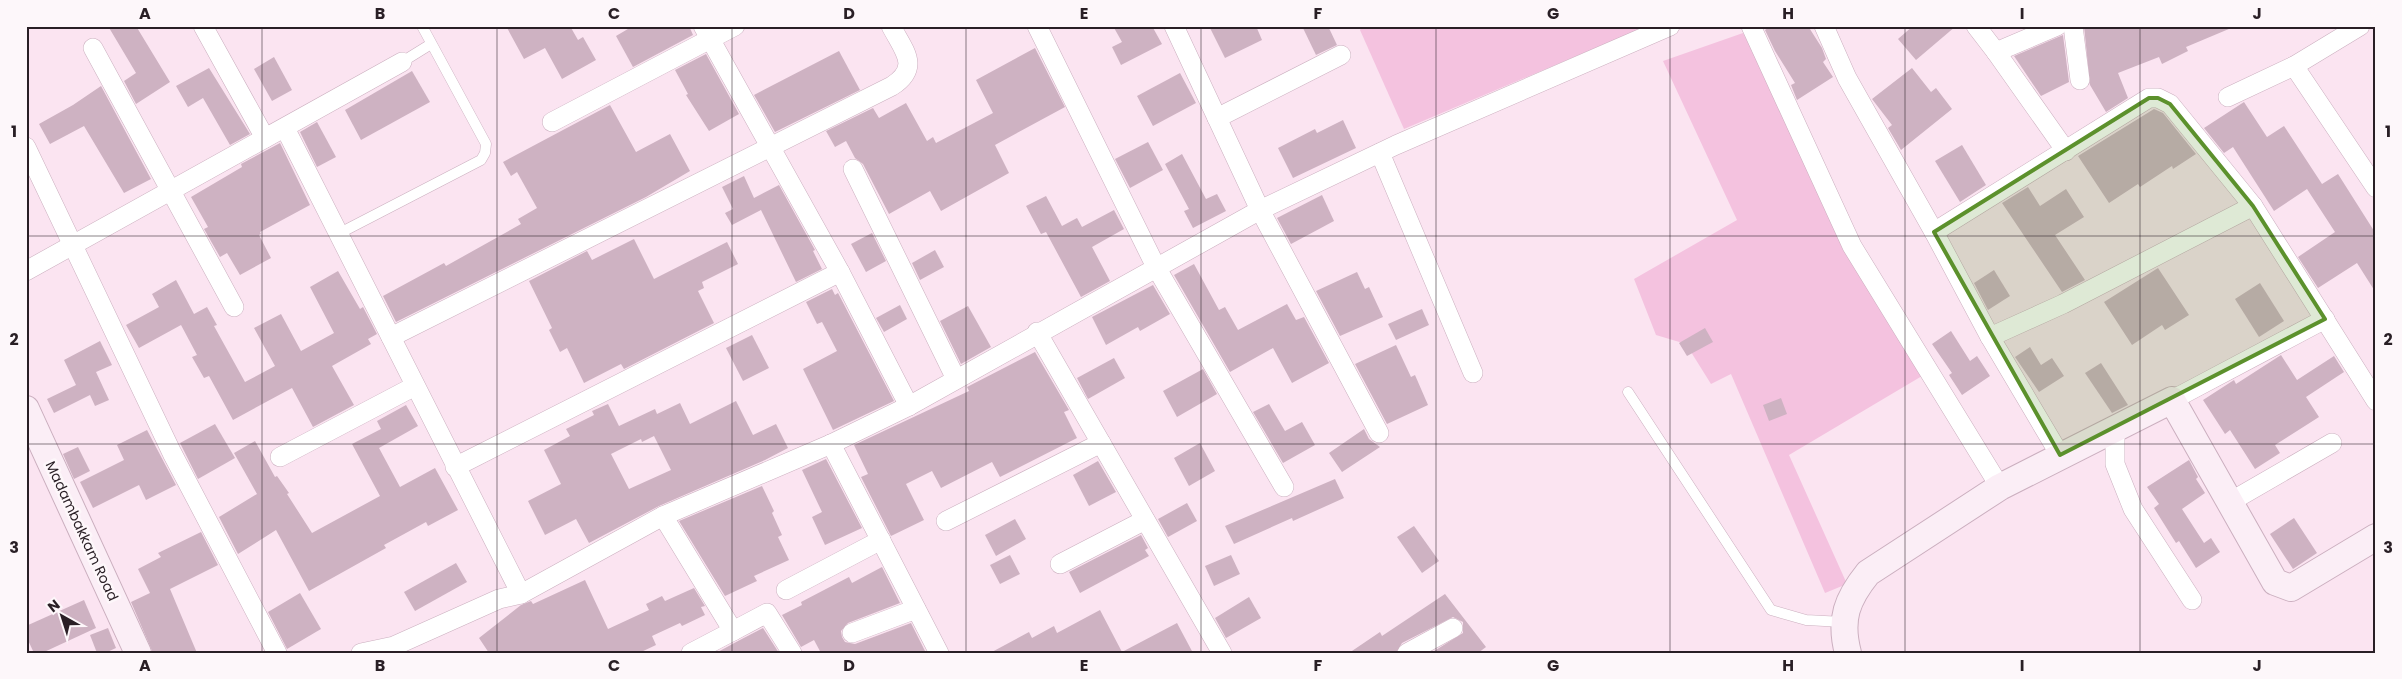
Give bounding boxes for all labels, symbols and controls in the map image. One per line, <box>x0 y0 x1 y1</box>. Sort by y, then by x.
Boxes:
text: A <box>139 2 151 25</box>
text: B <box>375 2 385 25</box>
text: C <box>608 2 620 25</box>
text: D <box>843 2 855 25</box>
text: E <box>1080 2 1088 25</box>
text: F <box>1314 2 1323 25</box>
text: G <box>1547 2 1559 25</box>
text: H <box>1782 2 1794 25</box>
text: I <box>2020 2 2024 25</box>
text: J <box>2252 2 2262 25</box>
text: 1 <box>11 120 17 143</box>
text: 1 <box>2385 120 2391 143</box>
text: 2 <box>9 328 19 351</box>
text: 2 <box>2383 328 2393 351</box>
street label: Madambakkam Road <box>41 458 123 604</box>
text: 3 <box>9 536 19 559</box>
text: 3 <box>2383 536 2393 559</box>
north arrow <box>38 592 88 642</box>
text: N <box>43 595 64 617</box>
text: A <box>139 654 151 677</box>
text: B <box>375 654 385 677</box>
text: C <box>608 654 620 677</box>
text: D <box>843 654 855 677</box>
text: E <box>1080 654 1088 677</box>
text: F <box>1314 654 1323 677</box>
text: G <box>1547 654 1559 677</box>
text: H <box>1782 654 1794 677</box>
text: I <box>2020 654 2024 677</box>
text: J <box>2252 654 2262 677</box>

